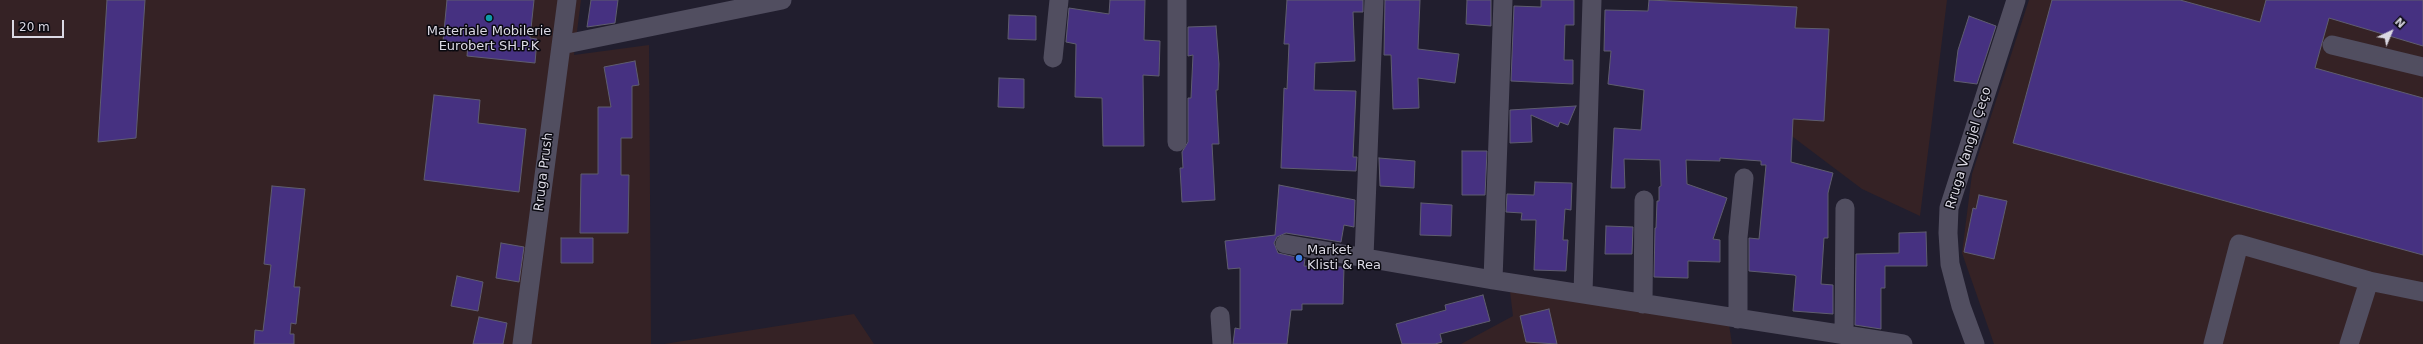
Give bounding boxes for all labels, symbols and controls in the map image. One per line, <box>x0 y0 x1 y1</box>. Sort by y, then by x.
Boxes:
scale bar <box>14 12 66 38</box>
north arrow <box>2371 12 2411 52</box>
marker: Materiale Mobilerie Eurobert SH.P.K <box>484 13 494 23</box>
text: N <box>2392 15 2408 31</box>
text: 20 m <box>19 20 50 34</box>
place label: Materiale Mobilerie Eurobert SH.P.K <box>427 24 551 55</box>
street label: Rruga Vangjel Çeço <box>1943 85 1995 211</box>
street label: Rruga Prush <box>531 132 557 212</box>
place label: Market Klisti & Rea <box>1307 243 1381 274</box>
marker: Market Klisti & Rea <box>1294 253 1304 263</box>

